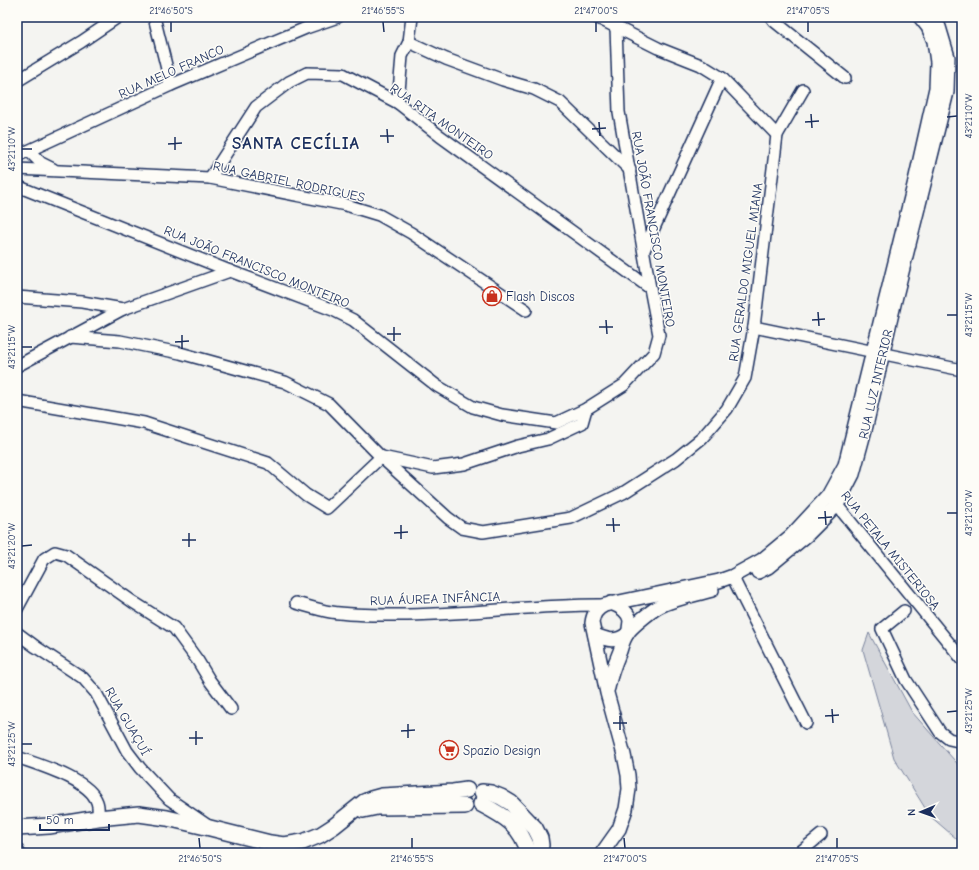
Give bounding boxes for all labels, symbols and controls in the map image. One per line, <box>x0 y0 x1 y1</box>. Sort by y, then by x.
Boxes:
text: 21°46'50"S <box>149 5 193 17</box>
text: 21°46'55"S <box>362 5 405 17</box>
text: 21°47'00"S <box>574 5 618 17</box>
text: 21°47'05"S <box>787 5 830 17</box>
street label: RUA MELO FRANCO <box>116 41 226 101</box>
street label: RUA RITA MONTEIRO <box>387 80 496 163</box>
text: 43°21'10"W <box>963 93 975 139</box>
text: 43°21'10"W <box>6 126 18 172</box>
street label: RUA JOÃO FRANCISCO MONTEIRO <box>629 130 679 328</box>
district label: SANTA CECÍLIA <box>232 132 360 153</box>
street label: RUA GABRIEL RODRIGUES <box>212 158 366 205</box>
street label: RUA GERALDO MIGUEL MIANA <box>726 181 766 362</box>
street label: RUA JOÃO FRANCISCO MONTEIRO <box>162 221 352 311</box>
shop icon: Flash Discos <box>481 285 503 307</box>
place label: Flash Discos <box>506 289 575 304</box>
text: 43°21'15"W <box>963 293 975 337</box>
text: 43°21'15"W <box>6 325 18 369</box>
street label: RUA LUZ INTERIOR <box>856 327 895 441</box>
street label: RUA PETALA MISTERIOSA <box>838 488 943 613</box>
text: 43°21'20"W <box>963 490 975 536</box>
text: 43°21'20"W <box>6 523 18 569</box>
street label: RUA ÁUREA INFÂNCIA <box>370 588 501 608</box>
street label: RUA GUAÇUÍ <box>102 684 154 758</box>
text: 43°21'25"W <box>963 688 975 734</box>
text: 43°21'25"W <box>6 721 18 767</box>
supermarket icon: Spazio Design <box>438 739 460 761</box>
place label: Spazio Design <box>463 743 541 758</box>
north arrow <box>901 792 941 832</box>
scale bar <box>40 806 109 832</box>
text: N <box>905 809 918 816</box>
text: 50 m <box>46 813 74 827</box>
text: 21°46'50"S <box>178 853 222 865</box>
text: 21°46'55"S <box>391 853 434 865</box>
text: 21°47'00"S <box>603 853 647 865</box>
text: 21°47'05"S <box>816 853 859 865</box>

